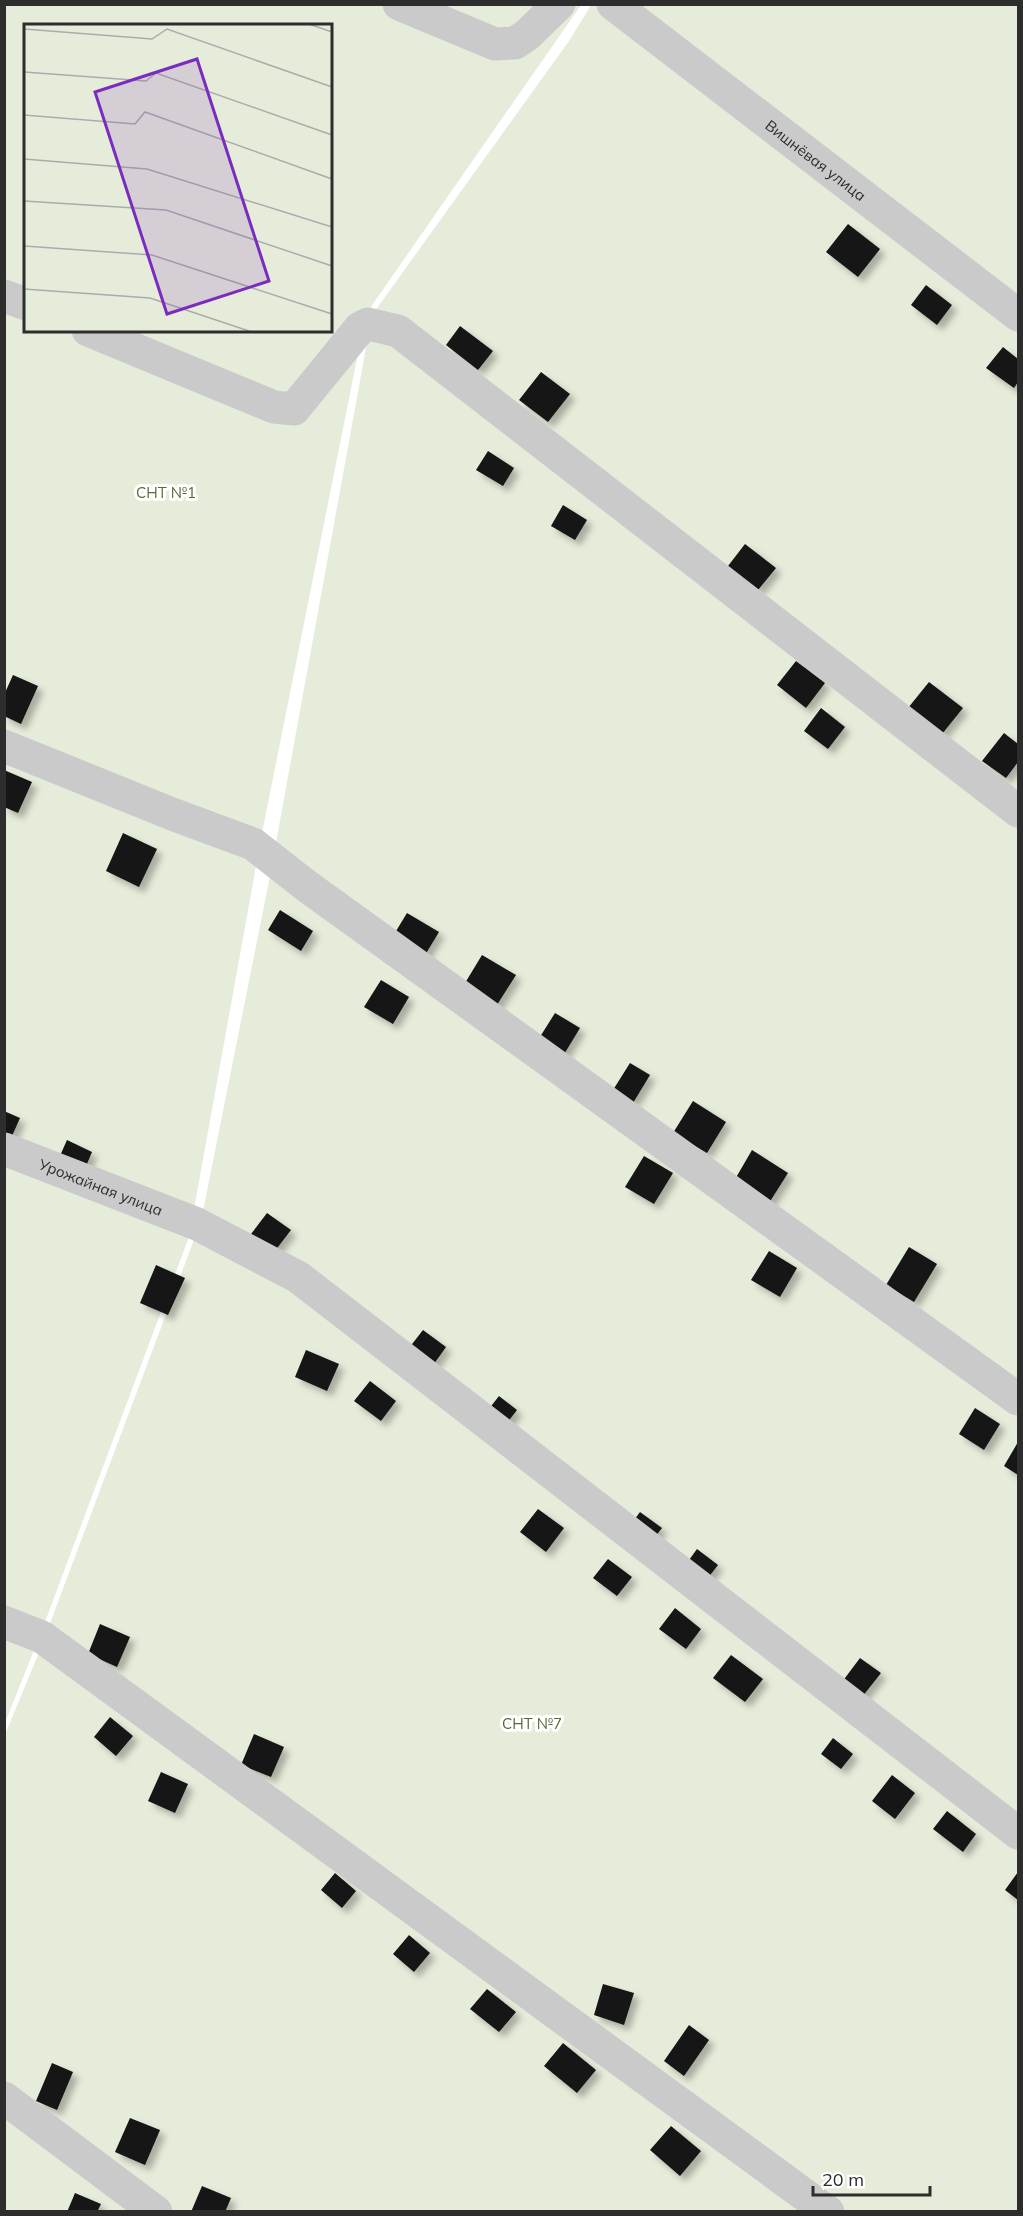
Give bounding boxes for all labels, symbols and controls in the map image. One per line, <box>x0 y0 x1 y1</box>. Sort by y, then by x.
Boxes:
inset map <box>24 24 332 332</box>
street label: Вишнёвая улица <box>762 115 870 205</box>
park label: СНТ №1 <box>136 483 196 502</box>
street label: Урожайная улица <box>35 1154 166 1219</box>
park label: СНТ №7 <box>502 1714 562 1733</box>
scale bar <box>813 2159 930 2197</box>
text: 20 m <box>822 2168 864 2191</box>

